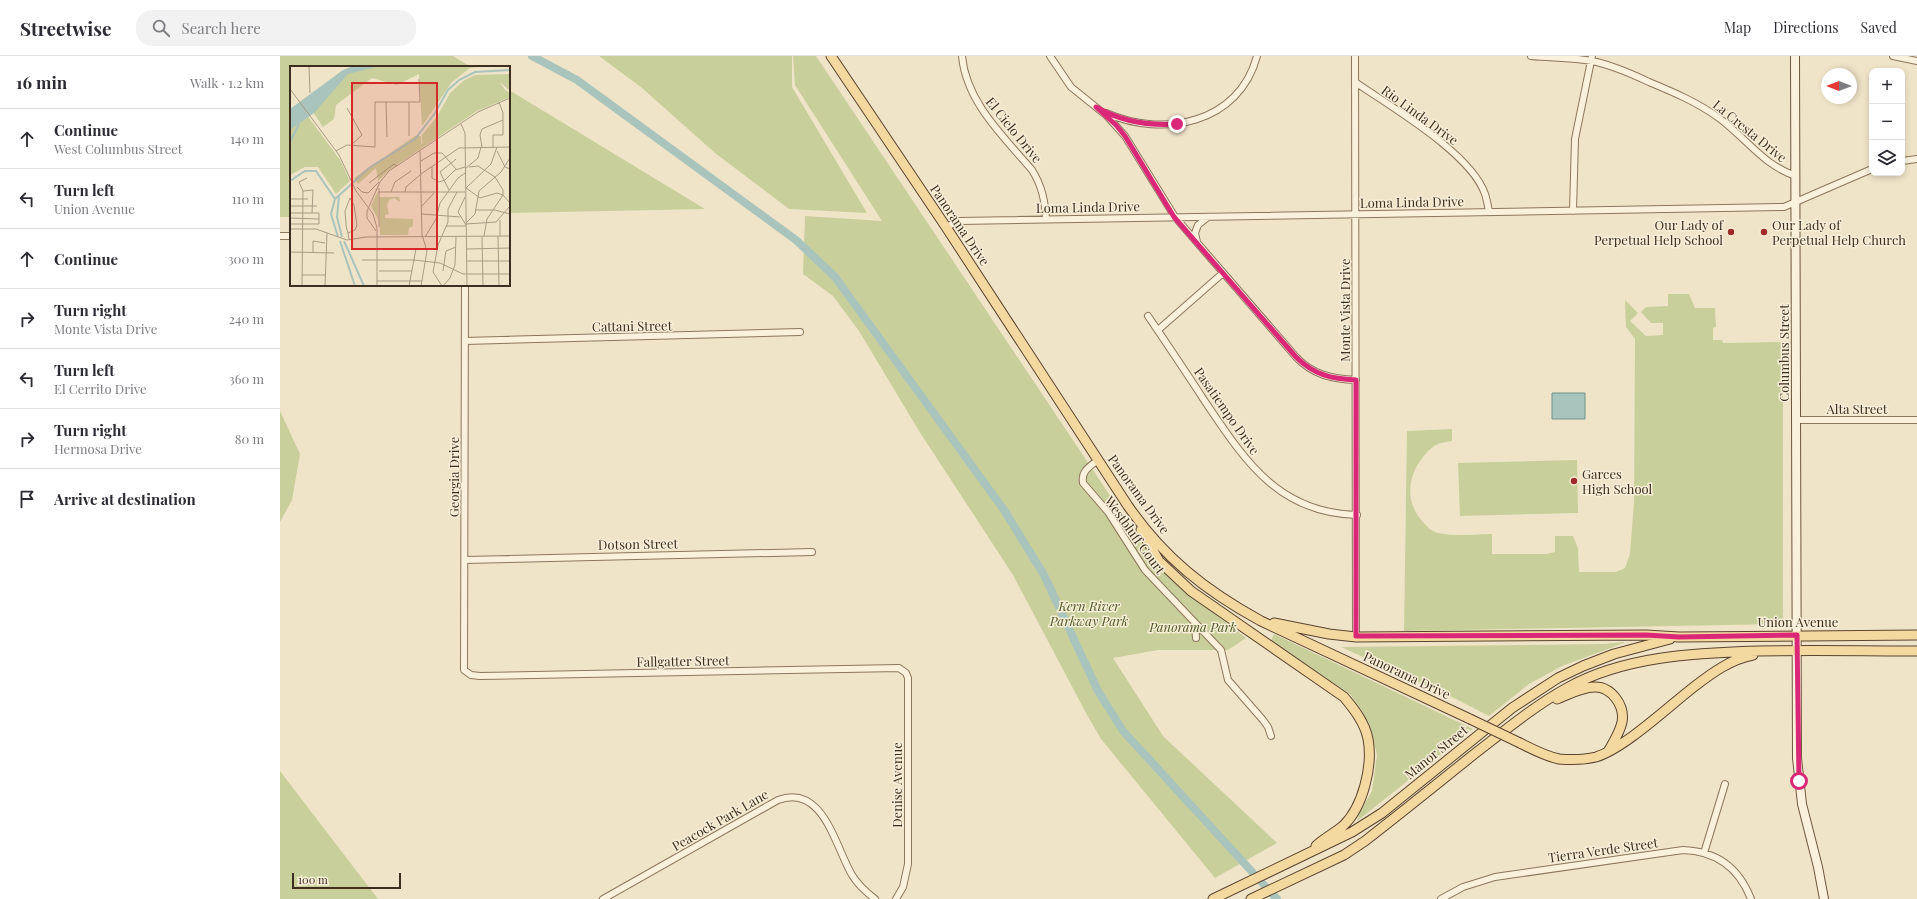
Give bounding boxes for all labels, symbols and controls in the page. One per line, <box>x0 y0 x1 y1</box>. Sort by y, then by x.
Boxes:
search box <box>136 10 416 46</box>
text: Streetwise <box>20 15 112 41</box>
icon: search <box>150 17 172 39</box>
text: Search here <box>182 18 261 38</box>
text: Map <box>1724 18 1751 37</box>
text: Directions <box>1773 18 1839 37</box>
text: Saved <box>1861 18 1897 37</box>
inset map <box>290 66 510 286</box>
north arrow <box>1821 68 1857 104</box>
map controls <box>1869 68 1905 176</box>
button: + <box>1869 68 1905 104</box>
text: 16 min <box>16 71 67 93</box>
text: Walk · 1.2 km <box>190 74 264 91</box>
street label: Rio Linda Drive <box>1379 81 1462 148</box>
street label: El Cielo Drive <box>983 93 1046 166</box>
street label: La Cresta Drive <box>1710 96 1791 166</box>
button: − <box>1869 104 1905 140</box>
route end <box>1168 115 1186 133</box>
text: Continue <box>54 120 118 140</box>
icon: ahead <box>16 128 38 150</box>
text: 140 m <box>230 130 264 147</box>
text: West Columbus Street <box>54 140 182 157</box>
button: layers <box>1869 140 1905 176</box>
text: Turn left <box>54 180 115 200</box>
street label: Panorama Drive <box>927 181 994 269</box>
icon: left <box>16 188 38 210</box>
text: 110 m <box>232 190 264 207</box>
street label: Loma Linda Drive <box>1360 192 1465 211</box>
street label: Loma Linda Drive <box>1036 197 1141 216</box>
text: Union Avenue <box>54 200 135 217</box>
place label: Our Lady of Perpetual Help School <box>1594 216 1725 248</box>
place label: Our Lady of Perpetual Help Church <box>1772 216 1906 248</box>
marker: Our Lady of Perpetual Help School <box>1726 227 1736 237</box>
marker: Our Lady of Perpetual Help Church <box>1759 227 1769 237</box>
icon: ahead <box>16 248 38 270</box>
text: Continue <box>54 249 118 269</box>
text: 300 m <box>228 250 264 267</box>
street label: Monte Vista Drive <box>1336 258 1353 362</box>
text: Turn right <box>54 300 127 320</box>
street label: Columbus Street <box>1775 304 1792 402</box>
icon: right <box>16 308 38 330</box>
text: 240 m <box>229 310 264 327</box>
street label: Cattani Street <box>592 316 673 335</box>
text: Monte Vista Drive <box>54 320 157 337</box>
text: Turn left <box>54 360 115 380</box>
street label: Pasatiempo Drive <box>1191 364 1264 458</box>
icon: left <box>16 368 38 390</box>
text: 360 m <box>229 370 264 387</box>
text: El Cerrito Drive <box>54 380 147 397</box>
street label: Alta Street <box>1826 400 1888 417</box>
text: Turn right <box>54 420 127 440</box>
icon: right <box>16 428 38 450</box>
text: 80 m <box>235 430 264 447</box>
street label: Georgia Drive <box>445 436 462 517</box>
text: Hermosa Drive <box>54 440 142 457</box>
street label: Panorama Drive <box>1105 451 1174 537</box>
place label: Garces High School <box>1582 465 1652 497</box>
marker: Garces High School <box>1569 476 1579 486</box>
icon: arrive <box>16 488 38 510</box>
text: Arrive at destination <box>54 489 196 509</box>
street label: Westbluff Court <box>1101 492 1170 577</box>
street label: Dotson Street <box>598 534 679 553</box>
park label: Kern River Parkway Park <box>1049 597 1128 629</box>
street label: Union Avenue <box>1758 613 1839 630</box>
park label: Panorama Park <box>1148 618 1237 635</box>
street label: Panorama Drive <box>1361 647 1454 702</box>
street label: Fallgatter Street <box>636 651 730 670</box>
street label: Manor Street <box>1401 721 1471 782</box>
street label: Denise Avenue <box>888 742 905 828</box>
route start <box>1790 772 1808 790</box>
street label: Peacock Park Lane <box>668 785 771 854</box>
street label: Tierra Verde Street <box>1547 833 1659 866</box>
scale bar <box>292 871 401 890</box>
text: 100 m <box>298 872 328 887</box>

